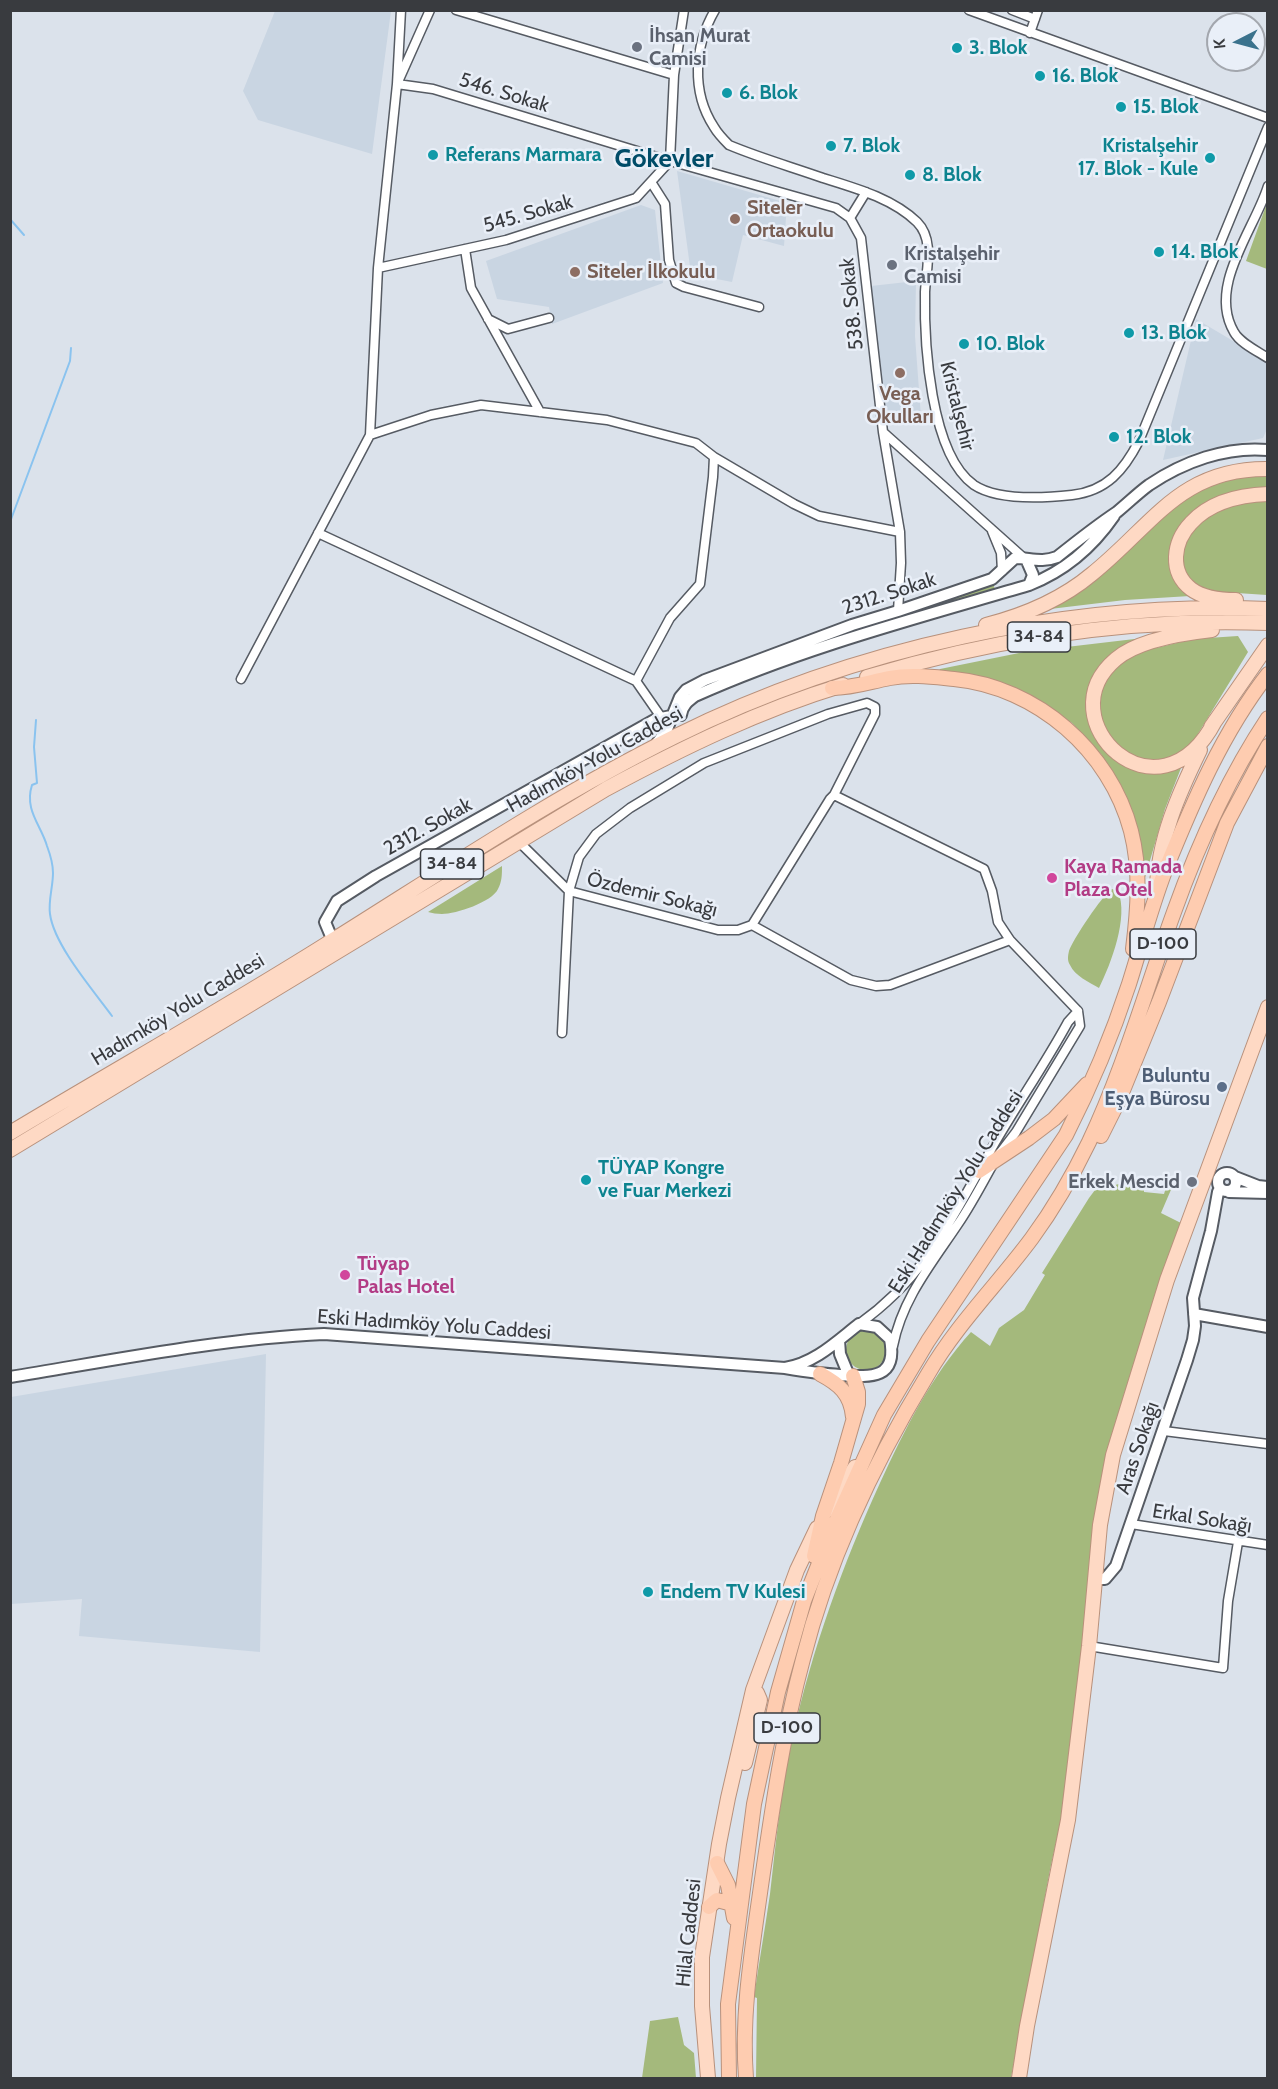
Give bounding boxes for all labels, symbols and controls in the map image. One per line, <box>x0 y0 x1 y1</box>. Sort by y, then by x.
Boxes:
north arrow <box>1206 12 1266 72</box>
place label: İhsan Murat Camisi <box>649 24 750 71</box>
place label: 3. Blok <box>969 36 1027 60</box>
text: K <box>1210 38 1230 50</box>
marker: İhsan Murat Camisi <box>630 40 644 54</box>
marker: 3. Blok <box>950 41 964 55</box>
place label: 16. Blok <box>1052 64 1118 88</box>
street label: 546. Sokak <box>456 68 552 118</box>
marker: 16. Blok <box>1033 69 1047 83</box>
place label: 6. Blok <box>739 81 798 105</box>
marker: 6. Blok <box>720 86 734 100</box>
place label: 15. Blok <box>1133 95 1199 119</box>
marker: 15. Blok <box>1114 100 1128 114</box>
place label: 7. Blok <box>843 134 900 158</box>
place label: Kristalşehir 17. Blok - Kule <box>1078 134 1198 181</box>
marker: 7. Blok <box>824 139 838 153</box>
place label: Referans Marmara <box>445 143 602 167</box>
district label: Gökevler <box>615 143 713 175</box>
marker: Referans Marmara <box>426 148 440 162</box>
marker: Kristalşehir 17. Blok - Kule <box>1203 151 1217 165</box>
place label: 8. Blok <box>922 163 982 187</box>
marker: 8. Blok <box>903 168 917 182</box>
street label: 545. Sokak <box>480 190 576 238</box>
place label: Siteler Ortaokulu <box>747 196 834 243</box>
marker: Siteler Ortaokulu <box>728 212 742 226</box>
place label: 14. Blok <box>1171 240 1238 264</box>
place label: Kristalşehir Camisi <box>904 242 1000 289</box>
marker: 14. Blok <box>1152 245 1166 259</box>
street label: 538. Sokak <box>835 257 869 351</box>
marker: Kristalşehir Camisi <box>885 258 899 272</box>
place label: Siteler İlkokulu <box>587 260 716 284</box>
marker: Siteler İlkokulu <box>568 265 582 279</box>
place label: 13. Blok <box>1141 321 1207 345</box>
marker: 13. Blok <box>1122 326 1136 340</box>
place label: 10. Blok <box>976 332 1045 356</box>
marker: 10. Blok <box>957 337 971 351</box>
street label: Kristalşehir <box>934 359 980 453</box>
marker: Vega Okulları <box>893 366 907 380</box>
place label: Vega Okulları <box>866 382 934 429</box>
place label: 12. Blok <box>1126 425 1192 449</box>
marker: 12. Blok <box>1107 430 1121 444</box>
street label: 2312. Sokak <box>839 568 939 620</box>
road number: 34-84 <box>1008 622 1070 652</box>
street label: Hadımköy Yolu Caddesi <box>503 702 687 818</box>
street label: 2312. Sokak <box>380 793 476 861</box>
road number: 34-84 <box>420 849 484 879</box>
place label: Kaya Ramada Plaza Otel <box>1064 855 1182 902</box>
street label: Özdemir Sokağı <box>584 867 720 923</box>
marker: Kaya Ramada Plaza Otel <box>1045 871 1059 885</box>
road number: D-100 <box>1130 929 1196 959</box>
street label: Hadımköy Yolu Caddesi <box>87 949 269 1071</box>
place label: Buluntu Eşya Bürosu <box>1104 1064 1210 1111</box>
marker: Buluntu Eşya Bürosu <box>1215 1080 1229 1094</box>
street label: Eski Hadımköy Yolu Caddesi <box>884 1086 1028 1298</box>
place label: TÜYAP Kongre ve Fuar Merkezi <box>598 1156 732 1203</box>
place label: Erkek Mescid <box>1068 1170 1180 1194</box>
marker: TÜYAP Kongre ve Fuar Merkezi <box>579 1173 593 1187</box>
marker: Erkek Mescid <box>1185 1175 1199 1189</box>
place label: Tüyap Palas Hotel <box>357 1252 455 1299</box>
marker: Tüyap Palas Hotel <box>338 1268 352 1282</box>
street label: Eski Hadımköy Yolu Caddesi <box>316 1305 552 1345</box>
street label: Aras Sokağı <box>1111 1399 1165 1497</box>
street label: Erkal Sokağı <box>1151 1499 1253 1539</box>
place label: Endem TV Kulesi <box>660 1580 806 1604</box>
marker: Endem TV Kulesi <box>641 1585 655 1599</box>
road number: D-100 <box>754 1713 820 1743</box>
street label: Hilal Caddesi <box>671 1878 707 1988</box>

